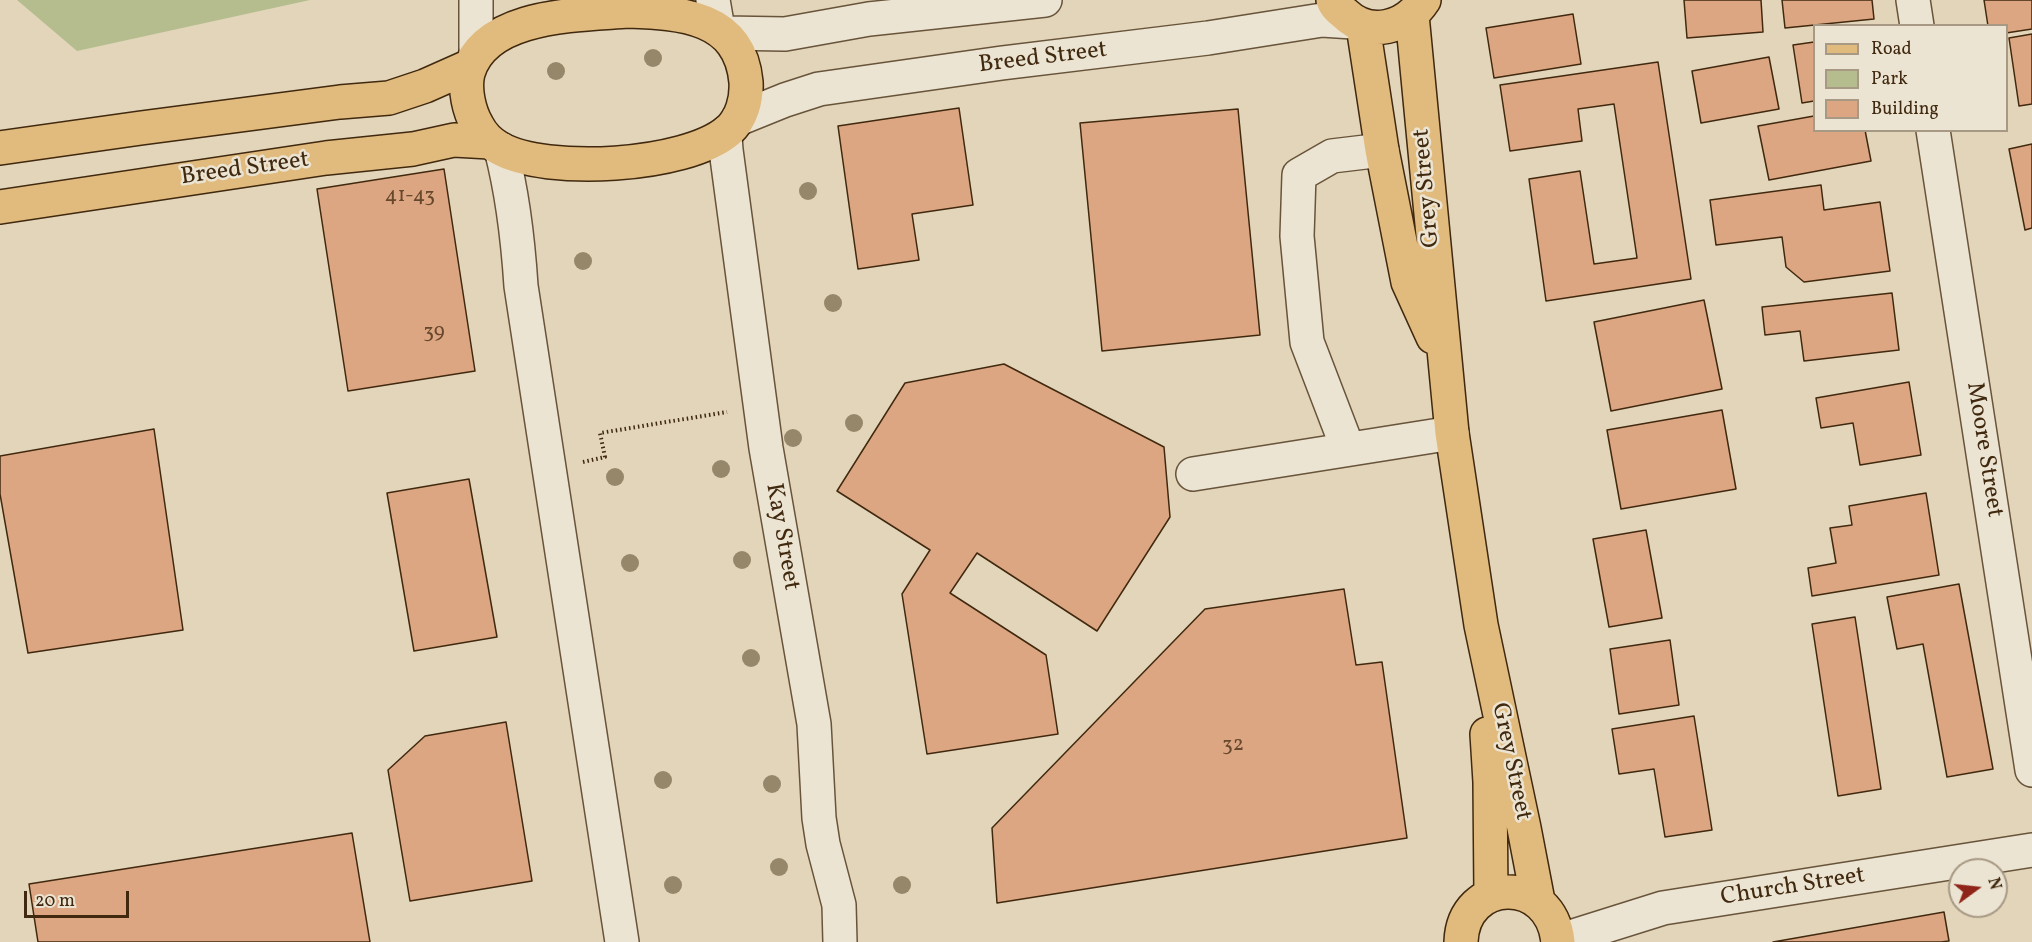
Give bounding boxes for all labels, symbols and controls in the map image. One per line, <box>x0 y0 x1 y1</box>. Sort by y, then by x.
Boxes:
legend <box>1813 24 2008 132</box>
street label: Breed Street <box>977 37 1109 81</box>
text: Road <box>1871 37 1912 62</box>
text: Park <box>1871 67 1908 92</box>
text: Building <box>1871 97 1939 122</box>
street label: Grey Street <box>1408 127 1448 249</box>
street label: Breed Street <box>179 147 311 193</box>
house number: 41-43 <box>385 184 435 210</box>
house number: 39 <box>423 320 445 346</box>
street label: Moore Street <box>1958 380 2008 520</box>
street label: Kay Street <box>757 481 805 593</box>
street label: Grey Street <box>1483 701 1537 823</box>
house number: 32 <box>1222 733 1244 759</box>
north arrow <box>1948 858 2008 918</box>
street label: Church Street <box>1719 862 1867 914</box>
text: N <box>1981 875 2006 892</box>
scale bar <box>27 879 132 917</box>
text: 20 m <box>35 889 75 914</box>

